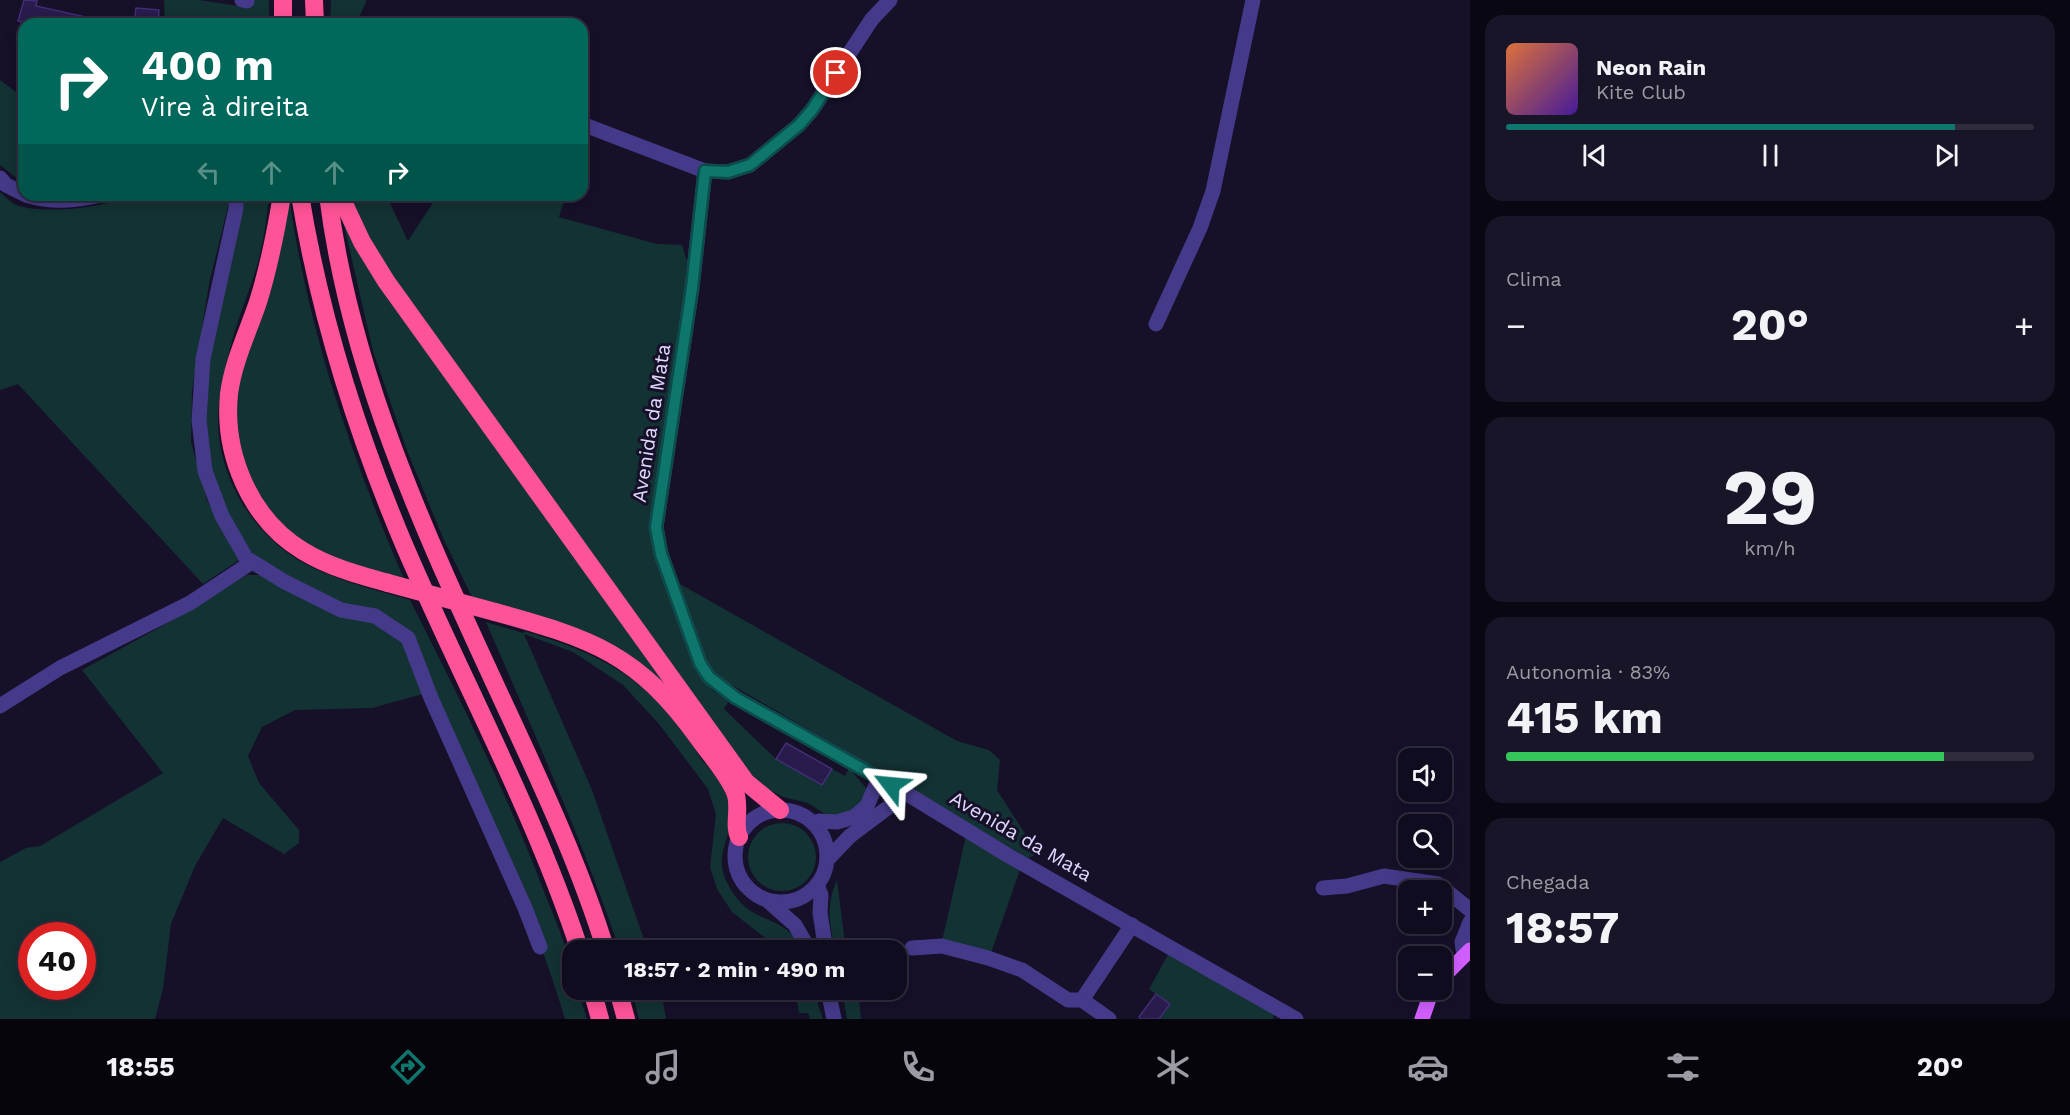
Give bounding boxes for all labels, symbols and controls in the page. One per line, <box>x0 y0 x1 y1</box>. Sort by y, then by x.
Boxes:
text: 400 m <box>141 41 274 90</box>
icon: right <box>42 42 120 120</box>
pin <box>810 47 861 98</box>
text: Neon Rain <box>1596 55 1706 80</box>
icon: arrive <box>819 56 852 89</box>
text: Kite Club <box>1596 80 1686 104</box>
text: Vire à direita <box>141 91 309 123</box>
icon: previous <box>1578 139 1611 172</box>
icon: pause <box>1754 139 1787 172</box>
icon: next <box>1930 139 1963 172</box>
icon: left <box>192 156 225 189</box>
icon: ahead <box>255 156 288 189</box>
icon: ahead <box>318 156 351 189</box>
icon: right <box>381 156 414 189</box>
text: Clima <box>1506 267 1562 291</box>
text: 20° <box>1731 298 1809 351</box>
text: − <box>1506 306 1526 345</box>
text: + <box>2014 306 2034 345</box>
street label: Avenida da Mata <box>627 342 675 504</box>
text: 29 <box>1723 451 1817 543</box>
text: km/h <box>1744 536 1796 560</box>
text: Autonomia · 83% <box>1506 660 1670 684</box>
text: 415 km <box>1506 691 1663 744</box>
map controls <box>1398 748 1452 1000</box>
button: sound <box>1398 748 1452 802</box>
position arrow <box>859 753 923 817</box>
street label: Avenida da Mata <box>946 786 1096 886</box>
button: search <box>1398 814 1452 868</box>
text: Chegada <box>1506 870 1589 894</box>
button: + <box>1398 880 1452 934</box>
text: 18:57 <box>1506 901 1619 954</box>
speed limit sign: 40 <box>18 922 96 1000</box>
button: − <box>1398 946 1452 1000</box>
text: 18:57 · 2 min · 490 m <box>624 957 845 982</box>
icon: directions <box>387 1046 429 1088</box>
icon: music <box>642 1046 684 1088</box>
icon: phone <box>897 1046 939 1088</box>
icon: climate <box>1152 1046 1194 1088</box>
icon: car <box>1407 1046 1449 1088</box>
icon: filters <box>1662 1046 1704 1088</box>
text: 18:55 <box>106 1051 175 1083</box>
text: 20° <box>1917 1051 1964 1083</box>

